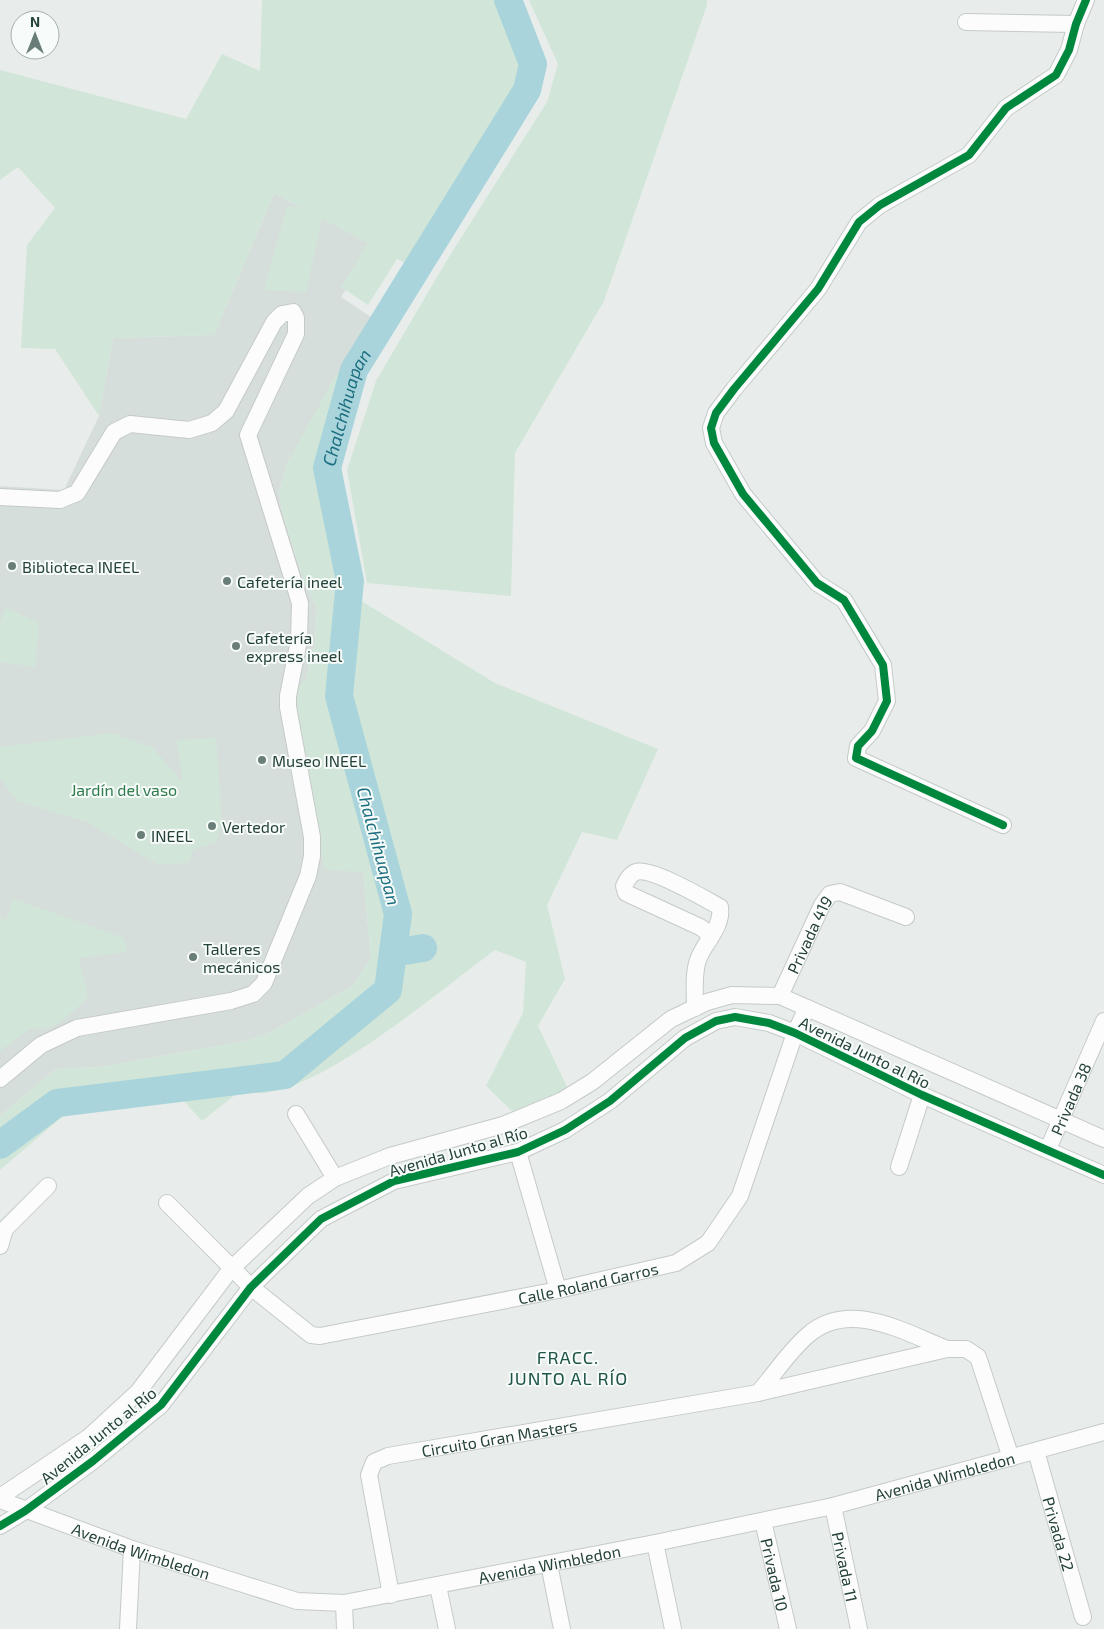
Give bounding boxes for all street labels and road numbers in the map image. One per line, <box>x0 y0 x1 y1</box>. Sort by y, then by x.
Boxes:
street label: Privada 419 <box>782 892 835 976</box>
street label: Avenida Junto al Río <box>796 1012 934 1092</box>
street label: Privada 38 <box>1046 1059 1094 1138</box>
street label: Avenida Junto al Río <box>386 1122 530 1180</box>
street label: Calle Roland Garros <box>516 1258 660 1307</box>
street label: Avenida Junto al Río <box>36 1383 160 1487</box>
street label: Circuito Gran Masters <box>420 1414 578 1460</box>
street label: Avenida Wimbledon <box>872 1447 1017 1504</box>
street label: Privada 22 <box>1040 1494 1079 1573</box>
street label: Avenida Wimbledon <box>70 1518 213 1583</box>
street label: Privada 11 <box>829 1530 862 1604</box>
street label: Privada 10 <box>758 1536 793 1613</box>
street label: Avenida Wimbledon <box>477 1540 622 1586</box>

